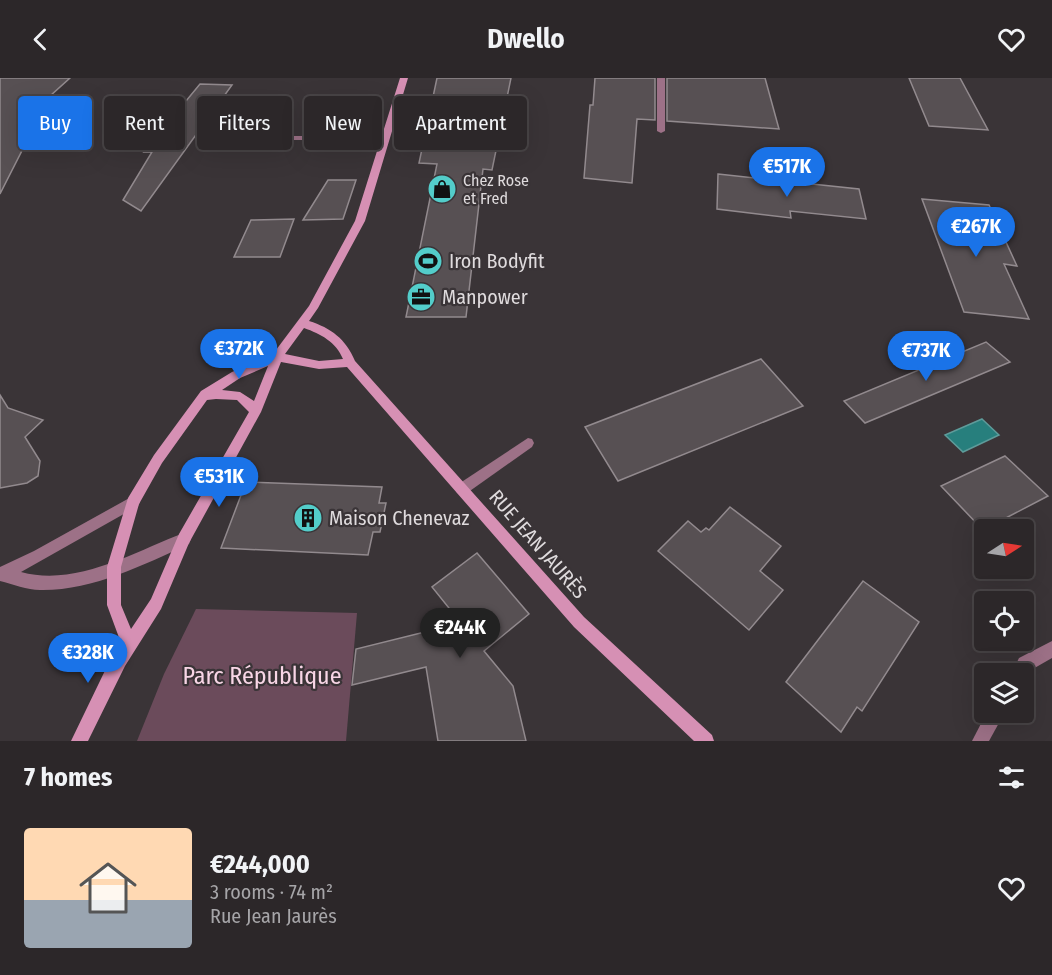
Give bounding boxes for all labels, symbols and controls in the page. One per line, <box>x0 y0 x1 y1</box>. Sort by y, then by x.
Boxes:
icon: back <box>24 23 57 56</box>
text: Dwello <box>487 23 565 55</box>
icon: heart <box>995 23 1028 56</box>
chip: Buy <box>18 96 92 150</box>
chip: Rent <box>104 96 185 150</box>
chip: Filters <box>197 96 292 150</box>
chip: New <box>304 96 382 150</box>
chip: Apartment <box>394 96 527 150</box>
pin: €517K <box>745 147 829 198</box>
text: €517K <box>763 154 811 178</box>
place label: Chez Rose et Fred <box>463 171 529 208</box>
shop icon: Chez Rose et Fred <box>426 173 458 205</box>
pin: €267K <box>934 207 1018 258</box>
text: €267K <box>951 214 1001 238</box>
sports icon: Iron Bodyfit <box>412 245 444 277</box>
place label: Iron Bodyfit <box>449 249 545 273</box>
office icon: Manpower <box>405 281 437 313</box>
place label: Manpower <box>442 285 528 309</box>
pin: €372K <box>197 329 281 380</box>
pin: €737K <box>884 331 968 382</box>
text: €372K <box>214 336 264 360</box>
text: €737K <box>902 338 950 362</box>
pin: €531K <box>177 457 261 508</box>
text: €531K <box>194 464 244 488</box>
street label: RUE JEAN JAURÈS <box>484 485 592 603</box>
building icon: Maison Chenevaz <box>292 502 324 534</box>
place label: Maison Chenevaz <box>329 506 469 530</box>
north arrow <box>974 519 1034 579</box>
map controls <box>974 519 1034 723</box>
button: locate <box>974 591 1034 651</box>
pin: €244K <box>418 608 502 659</box>
text: €244K <box>434 615 486 639</box>
pin: €328K <box>46 633 130 684</box>
text: €328K <box>62 640 114 664</box>
park label: Parc République <box>183 662 342 690</box>
button: layers <box>974 663 1034 723</box>
icon: filters <box>995 761 1028 794</box>
text: 7 homes <box>24 762 112 793</box>
text: €244,000 <box>210 849 310 880</box>
icon: home <box>72 852 144 924</box>
icon: heart <box>995 872 1028 905</box>
text: 3 rooms · 74 m² <box>210 880 333 904</box>
text: Rue Jean Jaurès <box>210 904 337 928</box>

